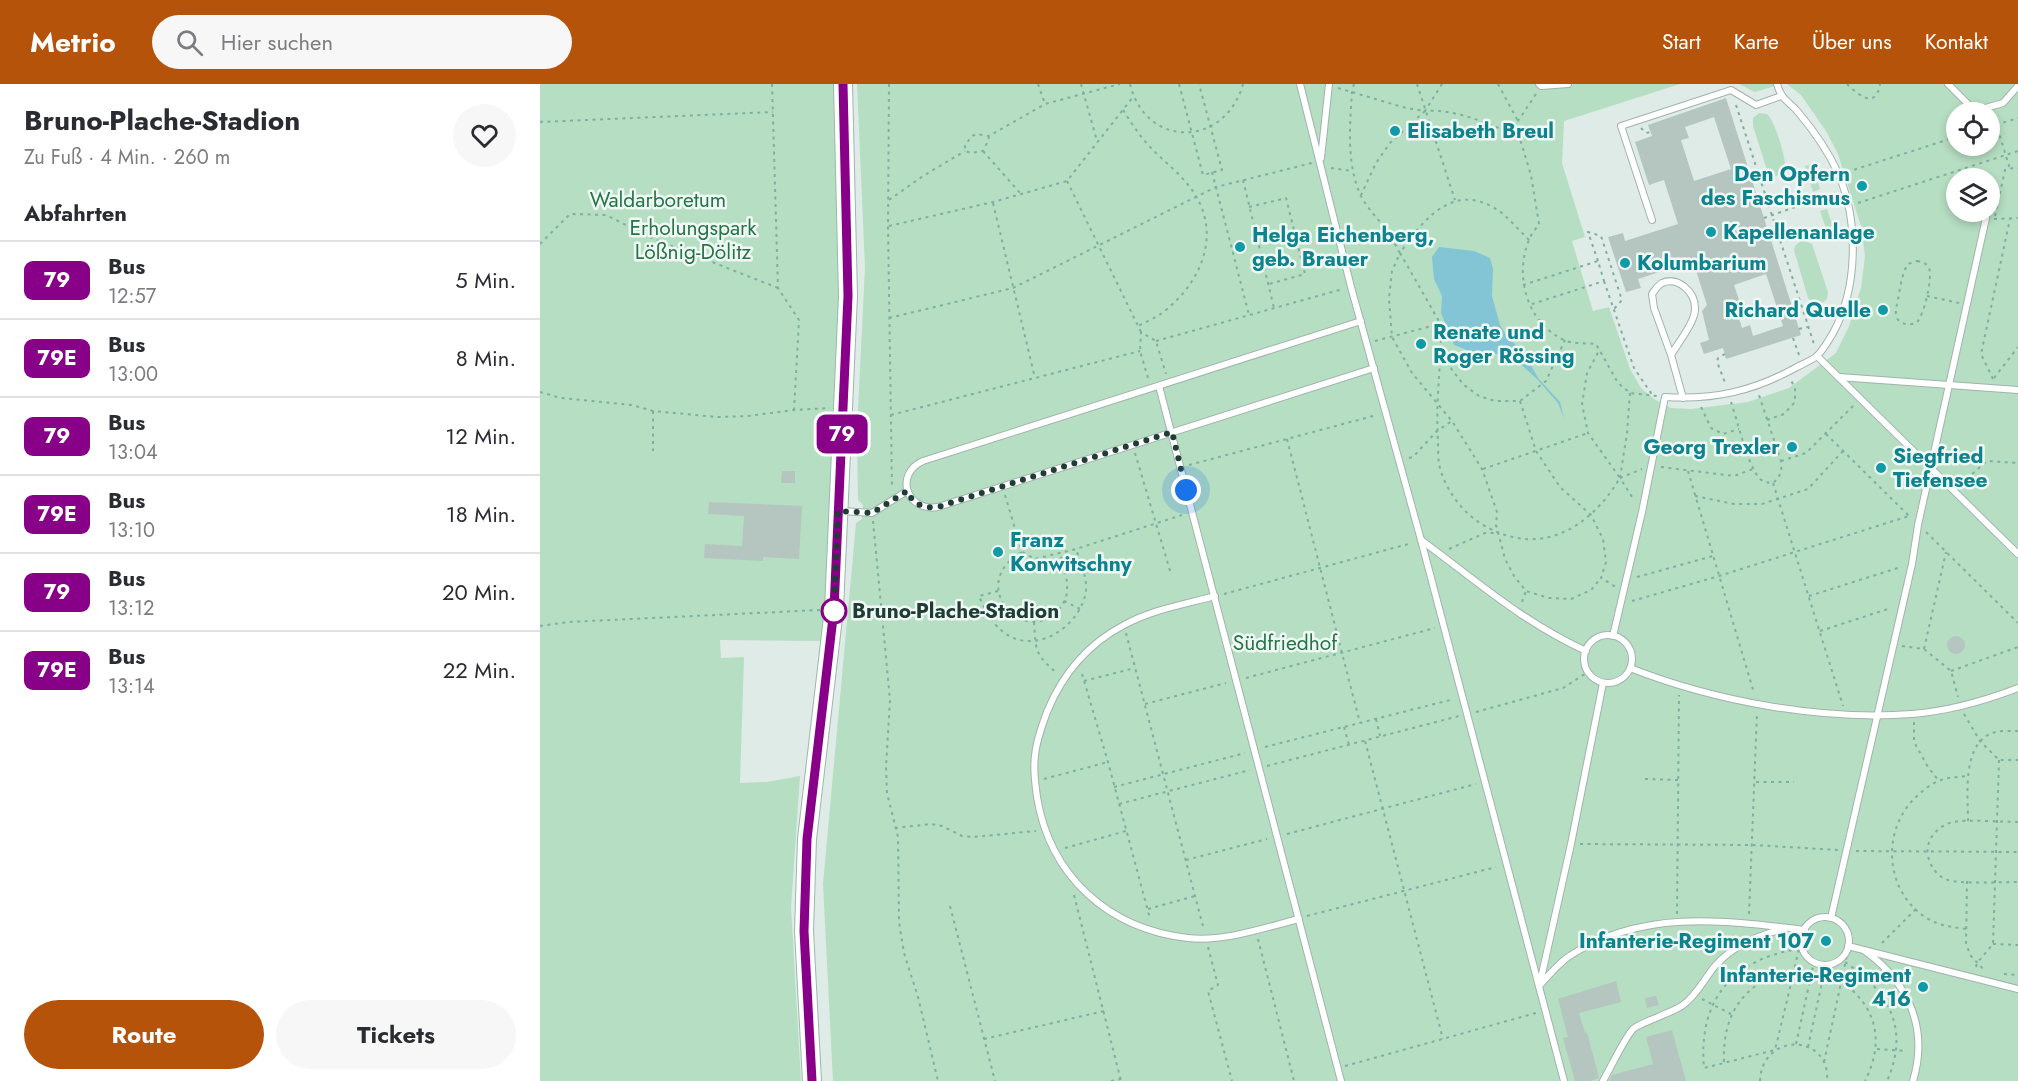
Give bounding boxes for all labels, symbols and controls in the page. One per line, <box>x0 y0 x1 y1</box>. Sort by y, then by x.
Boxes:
search box <box>152 15 572 69</box>
text: Metrio <box>30 22 116 63</box>
icon: search <box>173 26 206 59</box>
text: Hier suchen <box>221 26 333 58</box>
text: Start <box>1662 27 1701 57</box>
text: Karte <box>1734 27 1779 57</box>
text: Über uns <box>1812 27 1892 57</box>
text: Kontakt <box>1925 27 1988 57</box>
text: Bruno-Plache-Stadion <box>24 100 300 141</box>
map controls <box>1946 102 2000 222</box>
button: locate <box>1946 102 2000 156</box>
button: heart <box>453 104 516 167</box>
place label: Elisabeth Breul <box>1407 116 1554 146</box>
marker: Elisabeth Breul <box>1388 124 1402 138</box>
text: Zu Fuß · 4 Min. · 260 m <box>24 143 230 172</box>
place label: Den Opfern des Faschismus <box>1701 159 1850 213</box>
button: layers <box>1946 168 2000 222</box>
marker: Den Opfern des Faschismus <box>1855 179 1869 193</box>
park label: Waldarboretum <box>590 185 726 215</box>
text: Abfahrten <box>24 197 127 229</box>
park label: Erholungspark Lößnig-Dölitz <box>629 213 757 267</box>
place label: Kapellenanlage <box>1723 217 1875 247</box>
place label: Helga Eichenberg, geb. Brauer <box>1252 220 1434 274</box>
marker: Kapellenanlage <box>1704 225 1718 239</box>
marker: Helga Eichenberg, geb. Brauer <box>1233 240 1247 254</box>
place label: Kolumbarium <box>1637 248 1766 278</box>
text: Bus <box>108 250 145 282</box>
marker: Kolumbarium <box>1618 256 1632 270</box>
text: 5 Min. <box>455 264 516 296</box>
text: 79 <box>44 265 70 295</box>
text: 12:57 <box>108 282 156 311</box>
place label: Richard Quelle <box>1724 295 1871 325</box>
marker: Richard Quelle <box>1876 303 1890 317</box>
place label: Renate und Roger Rössing <box>1433 317 1575 371</box>
text: Bus <box>108 328 145 360</box>
marker: Renate und Roger Rössing <box>1414 337 1428 351</box>
text: 8 Min. <box>456 342 516 374</box>
text: 79E <box>37 343 77 373</box>
text: 13:00 <box>108 360 158 389</box>
text: Bus <box>108 406 145 438</box>
line badge: 79 <box>815 414 869 454</box>
text: 79 <box>829 419 855 449</box>
text: 12 Min. <box>445 420 516 452</box>
text: 79 <box>44 421 70 451</box>
place label: Georg Trexler <box>1643 432 1780 462</box>
text: 13:04 <box>108 438 158 467</box>
marker: Georg Trexler <box>1785 440 1799 454</box>
place label: Siegfried Tiefensee <box>1893 441 1988 495</box>
marker: Siegfried Tiefensee <box>1874 461 1888 475</box>
your location <box>1171 475 1201 505</box>
text: Bus <box>108 484 145 516</box>
text: 18 Min. <box>446 498 516 530</box>
text: 79E <box>37 499 77 529</box>
text: 13:10 <box>108 516 155 545</box>
place label: Franz Konwitschny <box>1010 525 1133 579</box>
marker: Franz Konwitschny <box>991 545 1005 559</box>
text: Bus <box>108 562 145 594</box>
text: 20 Min. <box>442 576 516 608</box>
text: 79 <box>44 577 70 607</box>
text: 13:12 <box>108 594 154 623</box>
place label: Bruno-Plache-Stadion <box>852 596 1059 626</box>
marker: Bruno-Plache-Stadion <box>821 598 847 624</box>
park label: Südfriedhof <box>1233 628 1338 658</box>
text: Bus <box>108 640 145 672</box>
text: 22 Min. <box>443 654 516 686</box>
text: 79E <box>37 655 77 685</box>
text: 13:14 <box>108 672 155 701</box>
place label: Infanterie-Regiment 107 <box>1579 926 1814 956</box>
marker: Infanterie-Regiment 107 <box>1819 934 1833 948</box>
place label: Infanterie-Regiment 416 <box>1720 960 1911 1014</box>
marker: Infanterie-Regiment 416 <box>1916 980 1930 994</box>
button: Route <box>24 1000 264 1069</box>
button: Tickets <box>276 1000 516 1069</box>

